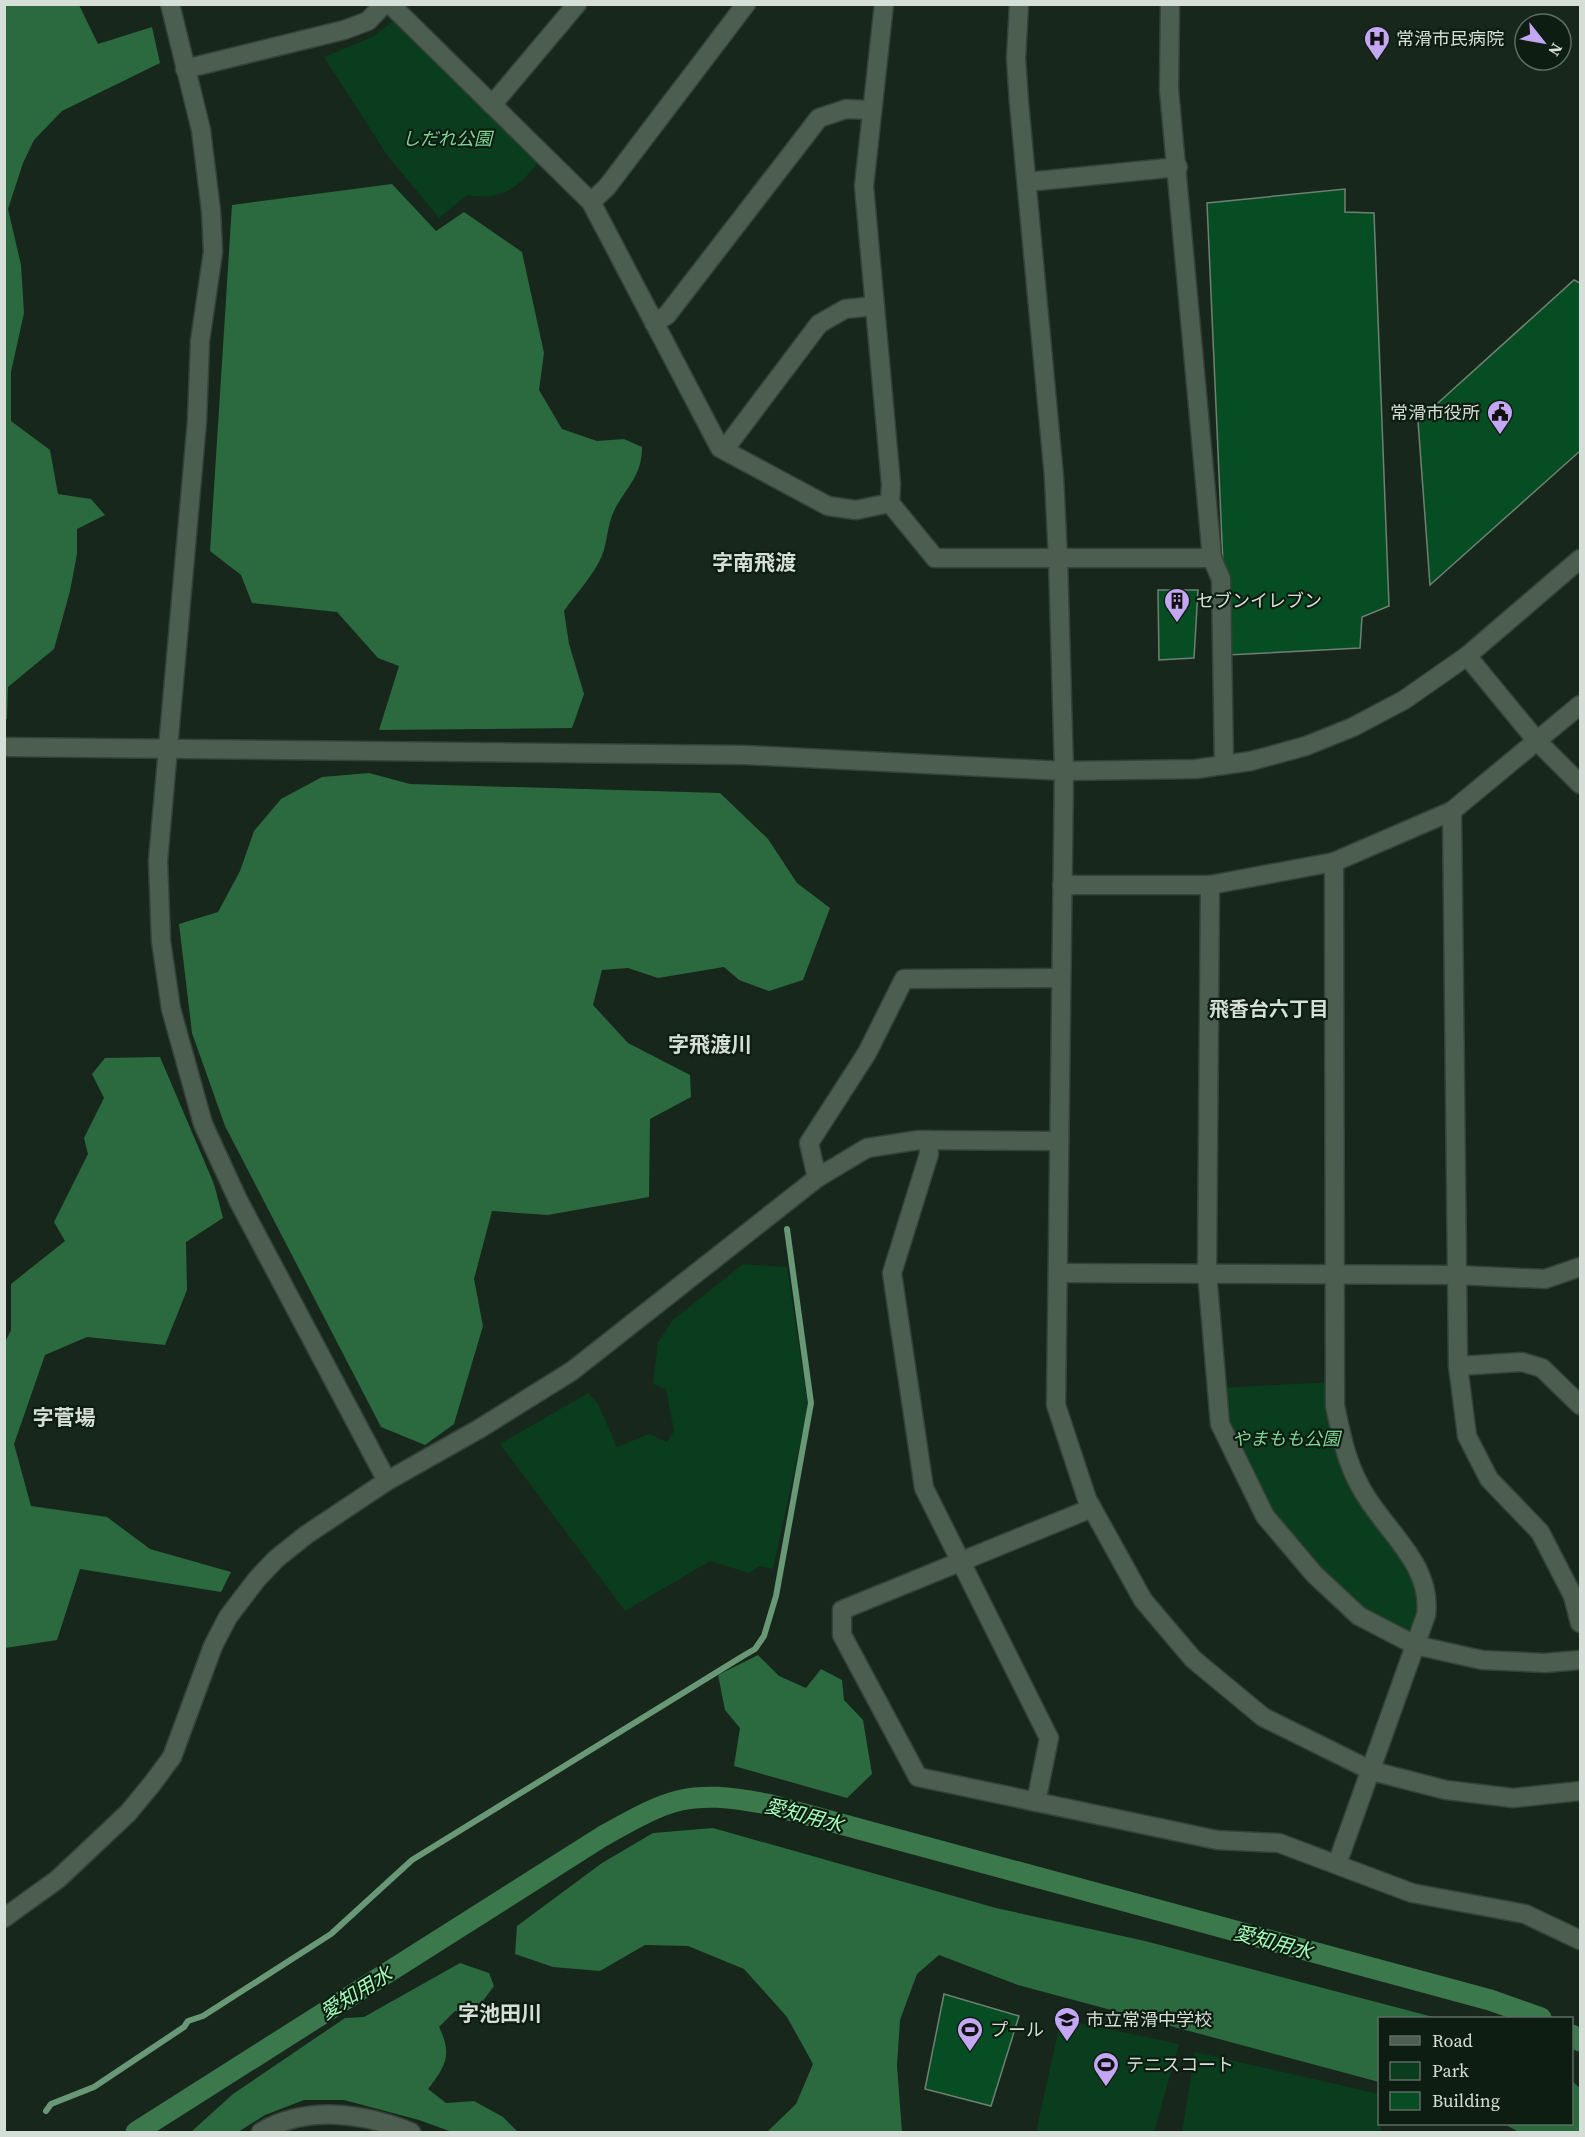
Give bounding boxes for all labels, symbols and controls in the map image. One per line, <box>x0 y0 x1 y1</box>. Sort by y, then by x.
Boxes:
north arrow <box>1513 12 1573 72</box>
hospital icon: 常滑市民病院 <box>1362 24 1392 62</box>
place label: 常滑市民病院 <box>1396 26 1504 51</box>
text: N <box>1543 39 1568 61</box>
park label: しだれ公園 <box>402 126 495 151</box>
public building icon: 常滑市役所 <box>1485 398 1515 436</box>
place label: 常滑市役所 <box>1390 400 1480 425</box>
district label: 字南飛渡 <box>712 548 796 577</box>
building icon: セブンイレブン <box>1162 586 1192 624</box>
place label: セブンイレブン <box>1196 588 1322 613</box>
district label: 飛香台六丁目 <box>1209 995 1329 1023</box>
district label: 字飛渡川 <box>668 1030 752 1059</box>
district label: 字菅場 <box>33 1403 96 1432</box>
park label: やまもも公園 <box>1232 1426 1343 1451</box>
water label: 愛知用水 <box>762 1791 848 1839</box>
water label: 愛知用水 <box>1231 1918 1317 1966</box>
water label: 愛知用水 <box>315 1959 399 2026</box>
district label: 字池田川 <box>458 1999 542 2028</box>
school or university icon: 市立常滑中学校 <box>1052 2005 1082 2043</box>
place label: 市立常滑中学校 <box>1086 2007 1212 2032</box>
sports icon: プール <box>955 2015 985 2053</box>
place label: プール <box>990 2017 1044 2042</box>
legend <box>1378 2017 1573 2125</box>
text: Road <box>1432 2028 1473 2053</box>
sports icon: テニスコート <box>1091 2050 1121 2088</box>
place label: テニスコート <box>1126 2052 1234 2077</box>
text: Park <box>1432 2058 1469 2083</box>
text: Building <box>1432 2088 1500 2113</box>

